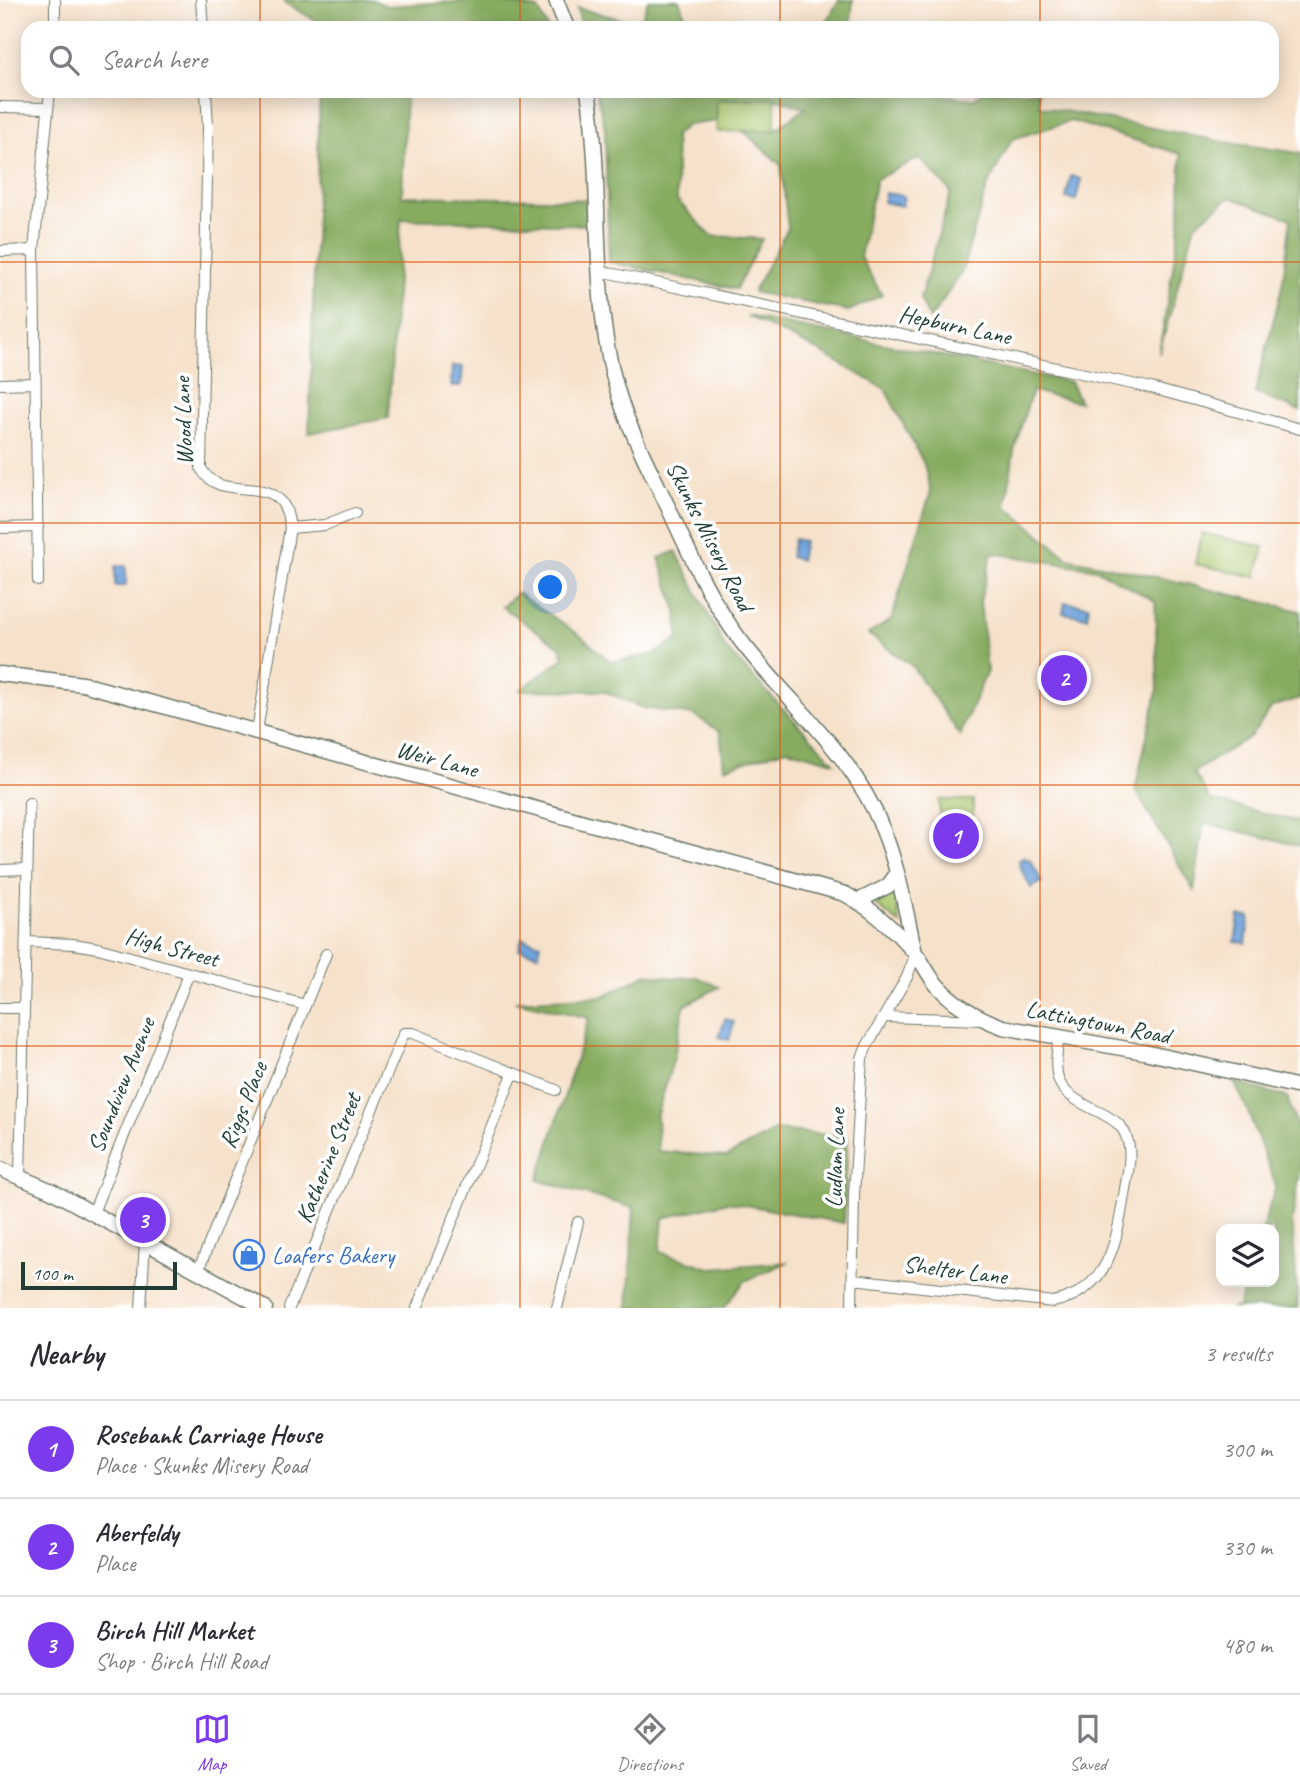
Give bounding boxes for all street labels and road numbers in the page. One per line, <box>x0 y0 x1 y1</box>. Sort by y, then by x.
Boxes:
street label: Hepburn Lane <box>896 299 1016 352</box>
street label: Wood Lane <box>166 374 200 466</box>
street label: Skunks Misery Road <box>659 456 762 619</box>
street label: Weir Lane <box>393 734 483 785</box>
street label: High Street <box>122 920 224 974</box>
street label: Lattingtown Road <box>1023 993 1176 1051</box>
street label: Soundview Avenue <box>80 1011 162 1157</box>
street label: Riggs Place <box>212 1055 275 1153</box>
street label: Katherine Street <box>288 1087 368 1227</box>
street label: Ludlam Lane <box>818 1106 852 1208</box>
street label: Shelter Lane <box>902 1249 1011 1291</box>

